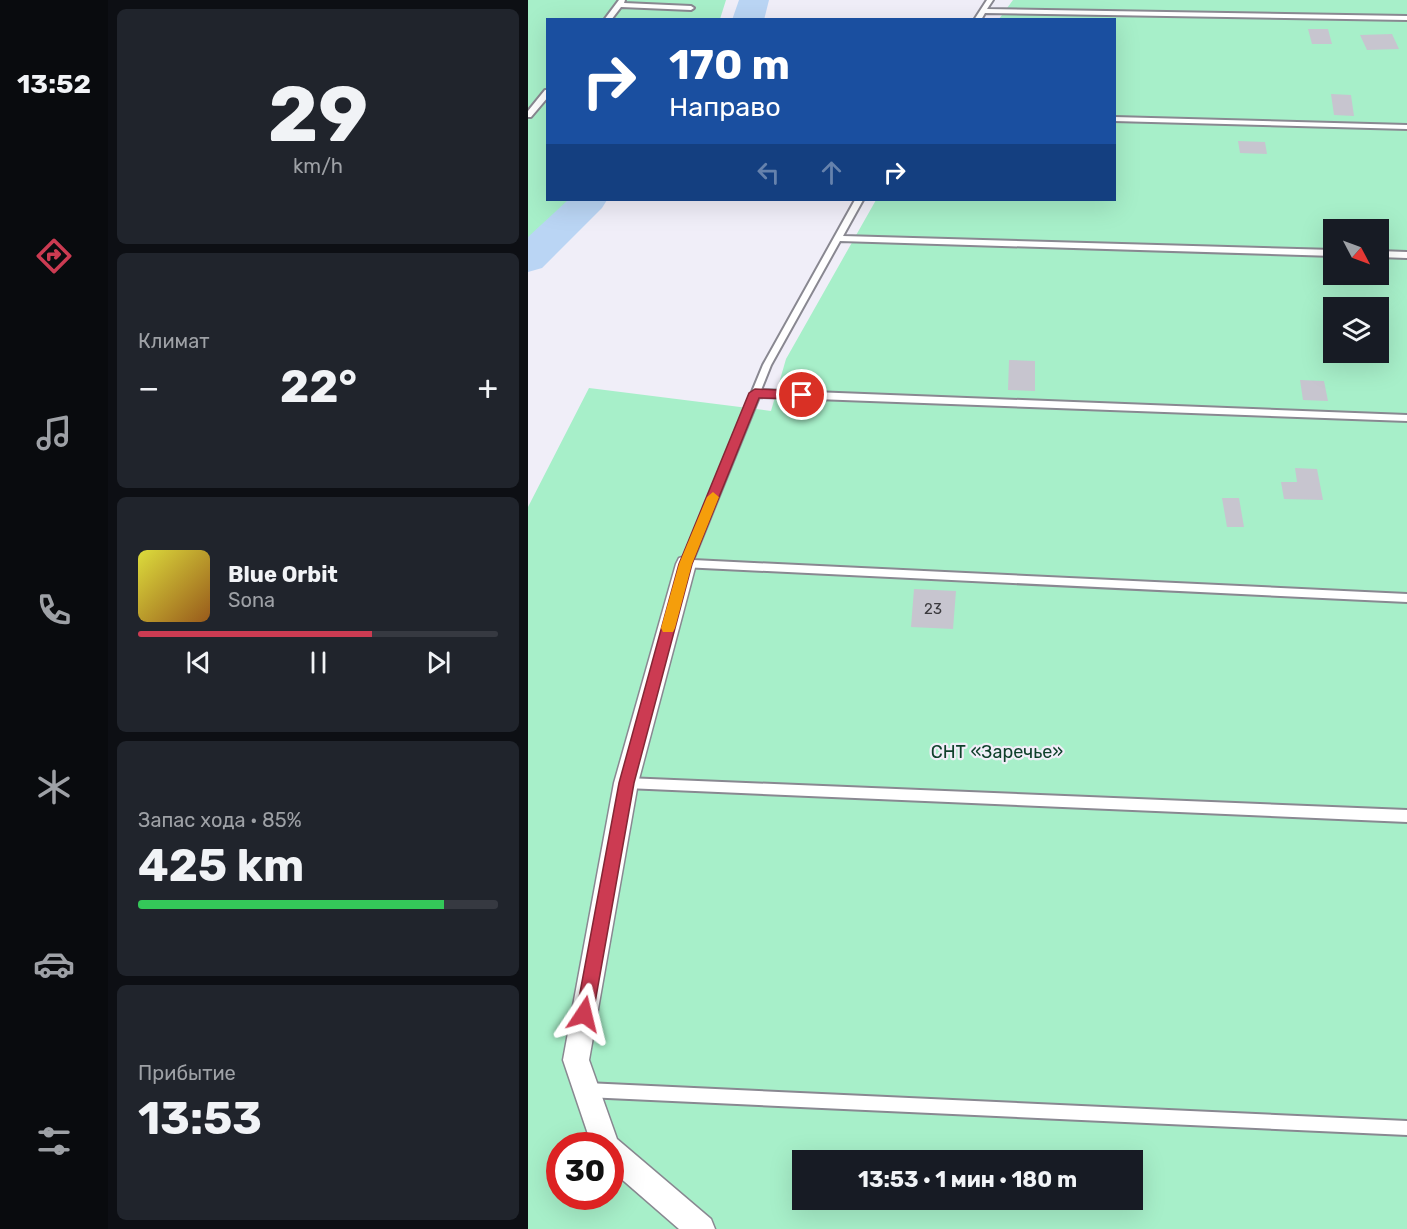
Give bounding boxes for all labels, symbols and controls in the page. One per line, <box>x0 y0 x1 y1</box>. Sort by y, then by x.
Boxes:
text: 170 m <box>669 40 790 90</box>
icon: right <box>570 42 648 120</box>
text: 13:52 <box>17 68 91 100</box>
text: 29 <box>268 68 368 161</box>
text: Направо <box>669 91 781 123</box>
text: km/h <box>293 154 343 178</box>
icon: left <box>752 156 785 189</box>
icon: ahead <box>815 156 848 189</box>
icon: right <box>878 156 911 189</box>
north arrow <box>1323 219 1389 285</box>
map controls <box>1323 219 1389 363</box>
icon: directions <box>33 235 75 277</box>
button: layers <box>1323 297 1389 363</box>
text: Климат <box>138 329 210 353</box>
text: 22° <box>280 360 357 413</box>
text: − <box>138 368 159 407</box>
text: + <box>477 368 498 407</box>
pin <box>776 369 827 420</box>
icon: arrive <box>785 378 818 411</box>
icon: music <box>33 412 75 454</box>
text: Blue Orbit <box>228 561 338 588</box>
text: Sona <box>228 588 275 612</box>
icon: phone <box>33 589 75 631</box>
house number: 23 <box>924 600 942 618</box>
icon: previous <box>182 646 215 679</box>
icon: pause <box>302 646 335 679</box>
icon: next <box>422 646 455 679</box>
park label: СНТ «Заречье» <box>931 741 1063 763</box>
icon: climate <box>33 766 75 808</box>
text: Запас хода · 85% <box>138 808 302 832</box>
text: 425 km <box>138 839 304 892</box>
icon: car <box>33 943 75 985</box>
position arrow <box>552 982 616 1046</box>
text: Прибытие <box>138 1061 236 1085</box>
text: 13:53 <box>138 1092 262 1145</box>
icon: filters <box>33 1120 75 1162</box>
speed limit sign: 30 <box>546 1132 624 1210</box>
text: 13:53 · 1 мин · 180 m <box>858 1166 1077 1193</box>

